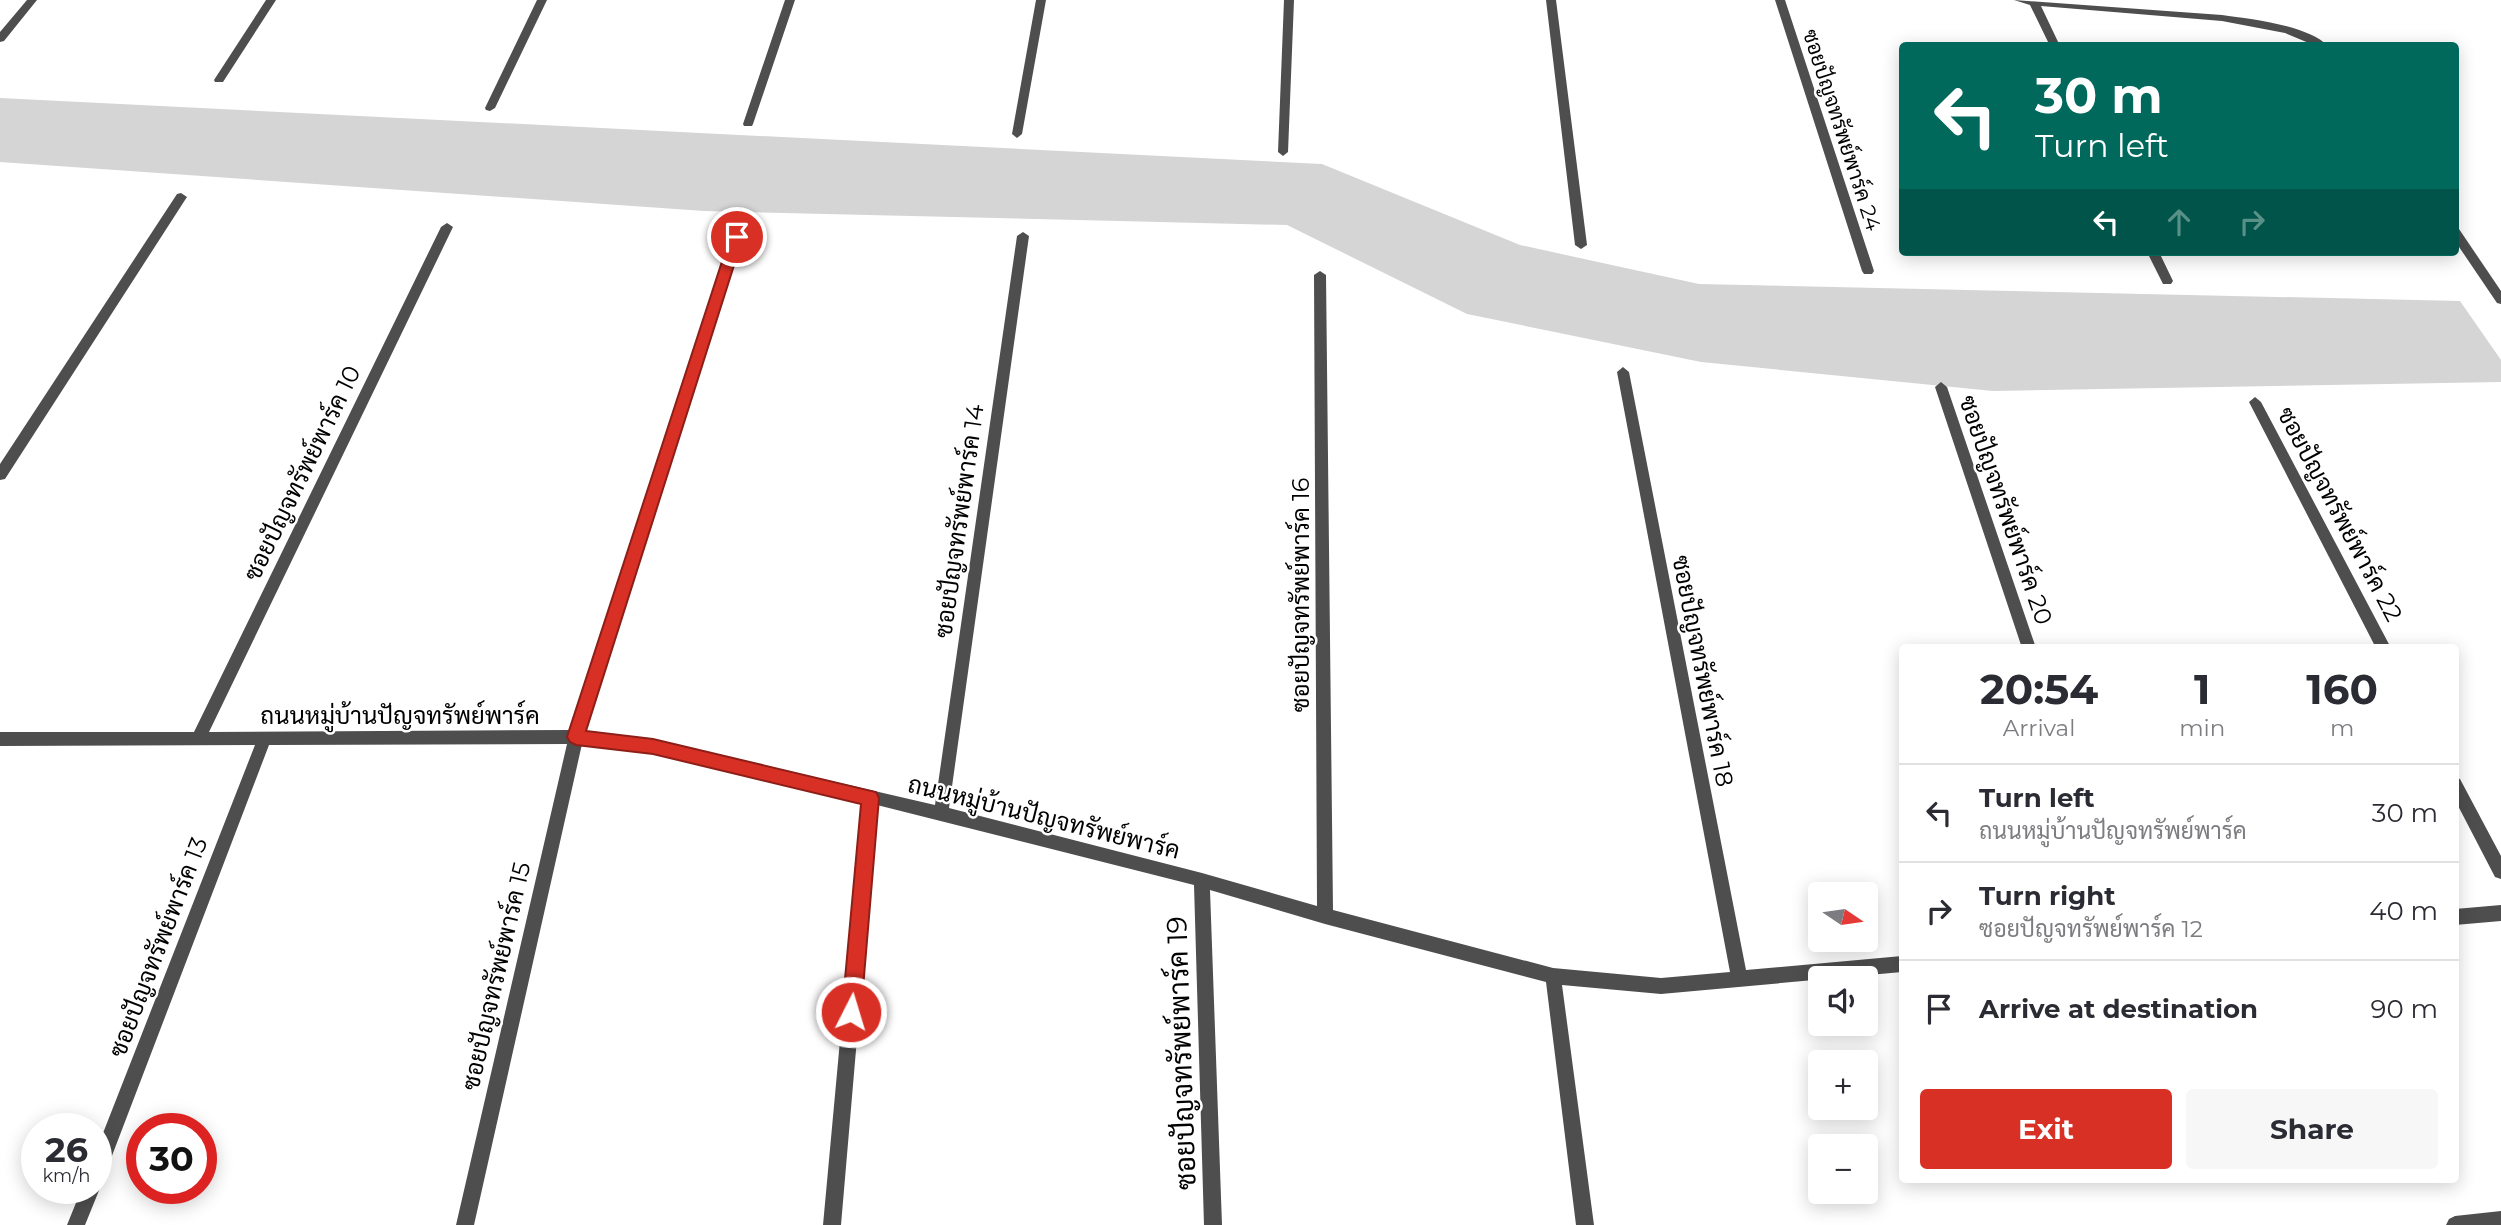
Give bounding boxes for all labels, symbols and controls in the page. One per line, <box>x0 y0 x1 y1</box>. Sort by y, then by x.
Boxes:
street label: ซอยปัญจทรัพย์พาร์ค 24 <box>1798 26 1887 234</box>
text: 30 m <box>2035 66 2163 125</box>
icon: left <box>1920 70 2011 161</box>
text: Turn left <box>2035 126 2169 165</box>
icon: left <box>2087 203 2125 241</box>
icon: ahead <box>2160 203 2198 241</box>
icon: right <box>2233 203 2271 241</box>
pin <box>707 207 767 267</box>
icon: arrive <box>718 218 756 256</box>
street label: ซอยปัญจทรัพย์พาร์ค 10 <box>236 360 367 585</box>
street label: ซอยปัญจทรัพย์พาร์ค 20 <box>1953 391 2060 629</box>
street label: ซอยปัญจทรัพย์พาร์ค 22 <box>2271 401 2410 626</box>
street label: ซอยปัญจทรัพย์พาร์ค 14 <box>927 402 990 640</box>
street label: ซอยปัญจทรัพย์พาร์ค 16 <box>1285 478 1315 712</box>
street label: ซอยปัญจทรัพย์พาร์ค 18 <box>1666 553 1741 789</box>
text: 20:54 <box>1980 663 2098 715</box>
text: 1 <box>2194 663 2210 715</box>
text: 160 <box>2306 663 2378 715</box>
street label: ถนนหมู่บ้านปัญจทรัพย์พาร์ค <box>260 700 540 733</box>
text: Arrival <box>2003 714 2075 742</box>
text: min <box>2179 714 2225 742</box>
text: m <box>2330 714 2354 742</box>
street label: ถนนหมู่บ้านปัญจทรัพย์พาร์ค <box>904 768 1183 868</box>
text: Turn left <box>1979 782 2095 814</box>
icon: left <box>1920 794 1958 832</box>
text: 30 m <box>2372 797 2438 829</box>
text: ถนนหมู่บ้านปัญจทรัพย์พาร์ค <box>1979 817 2247 845</box>
street label: ซอยปัญจทรัพย์พาร์ค 13 <box>102 832 213 1061</box>
street label: ซอยปัญจทรัพย์พาร์ค 15 <box>455 859 536 1093</box>
text: Turn right <box>1979 880 2115 912</box>
north arrow <box>1808 882 1878 952</box>
map controls <box>1808 882 1878 1204</box>
icon: right <box>1920 892 1958 930</box>
text: 40 m <box>2369 895 2438 927</box>
text: ซอยปัญจทรัพย์พาร์ค 12 <box>1979 915 2203 943</box>
street label: ซอยปัญจทรัพย์พาร์ค 19 <box>1157 916 1204 1190</box>
button: sound <box>1808 966 1878 1036</box>
position arrow <box>814 975 888 1049</box>
icon: arrive <box>1920 990 1958 1028</box>
text: Arrive at destination <box>1979 993 2258 1025</box>
text: 90 m <box>2371 993 2438 1025</box>
button: + <box>1808 1050 1878 1120</box>
button: Exit <box>1920 1089 2172 1169</box>
button: Share <box>2186 1089 2438 1169</box>
speed limit sign: 30 <box>126 1113 217 1204</box>
text: 26 <box>45 1128 88 1171</box>
button: − <box>1808 1134 1878 1204</box>
text: km/h <box>42 1165 91 1187</box>

